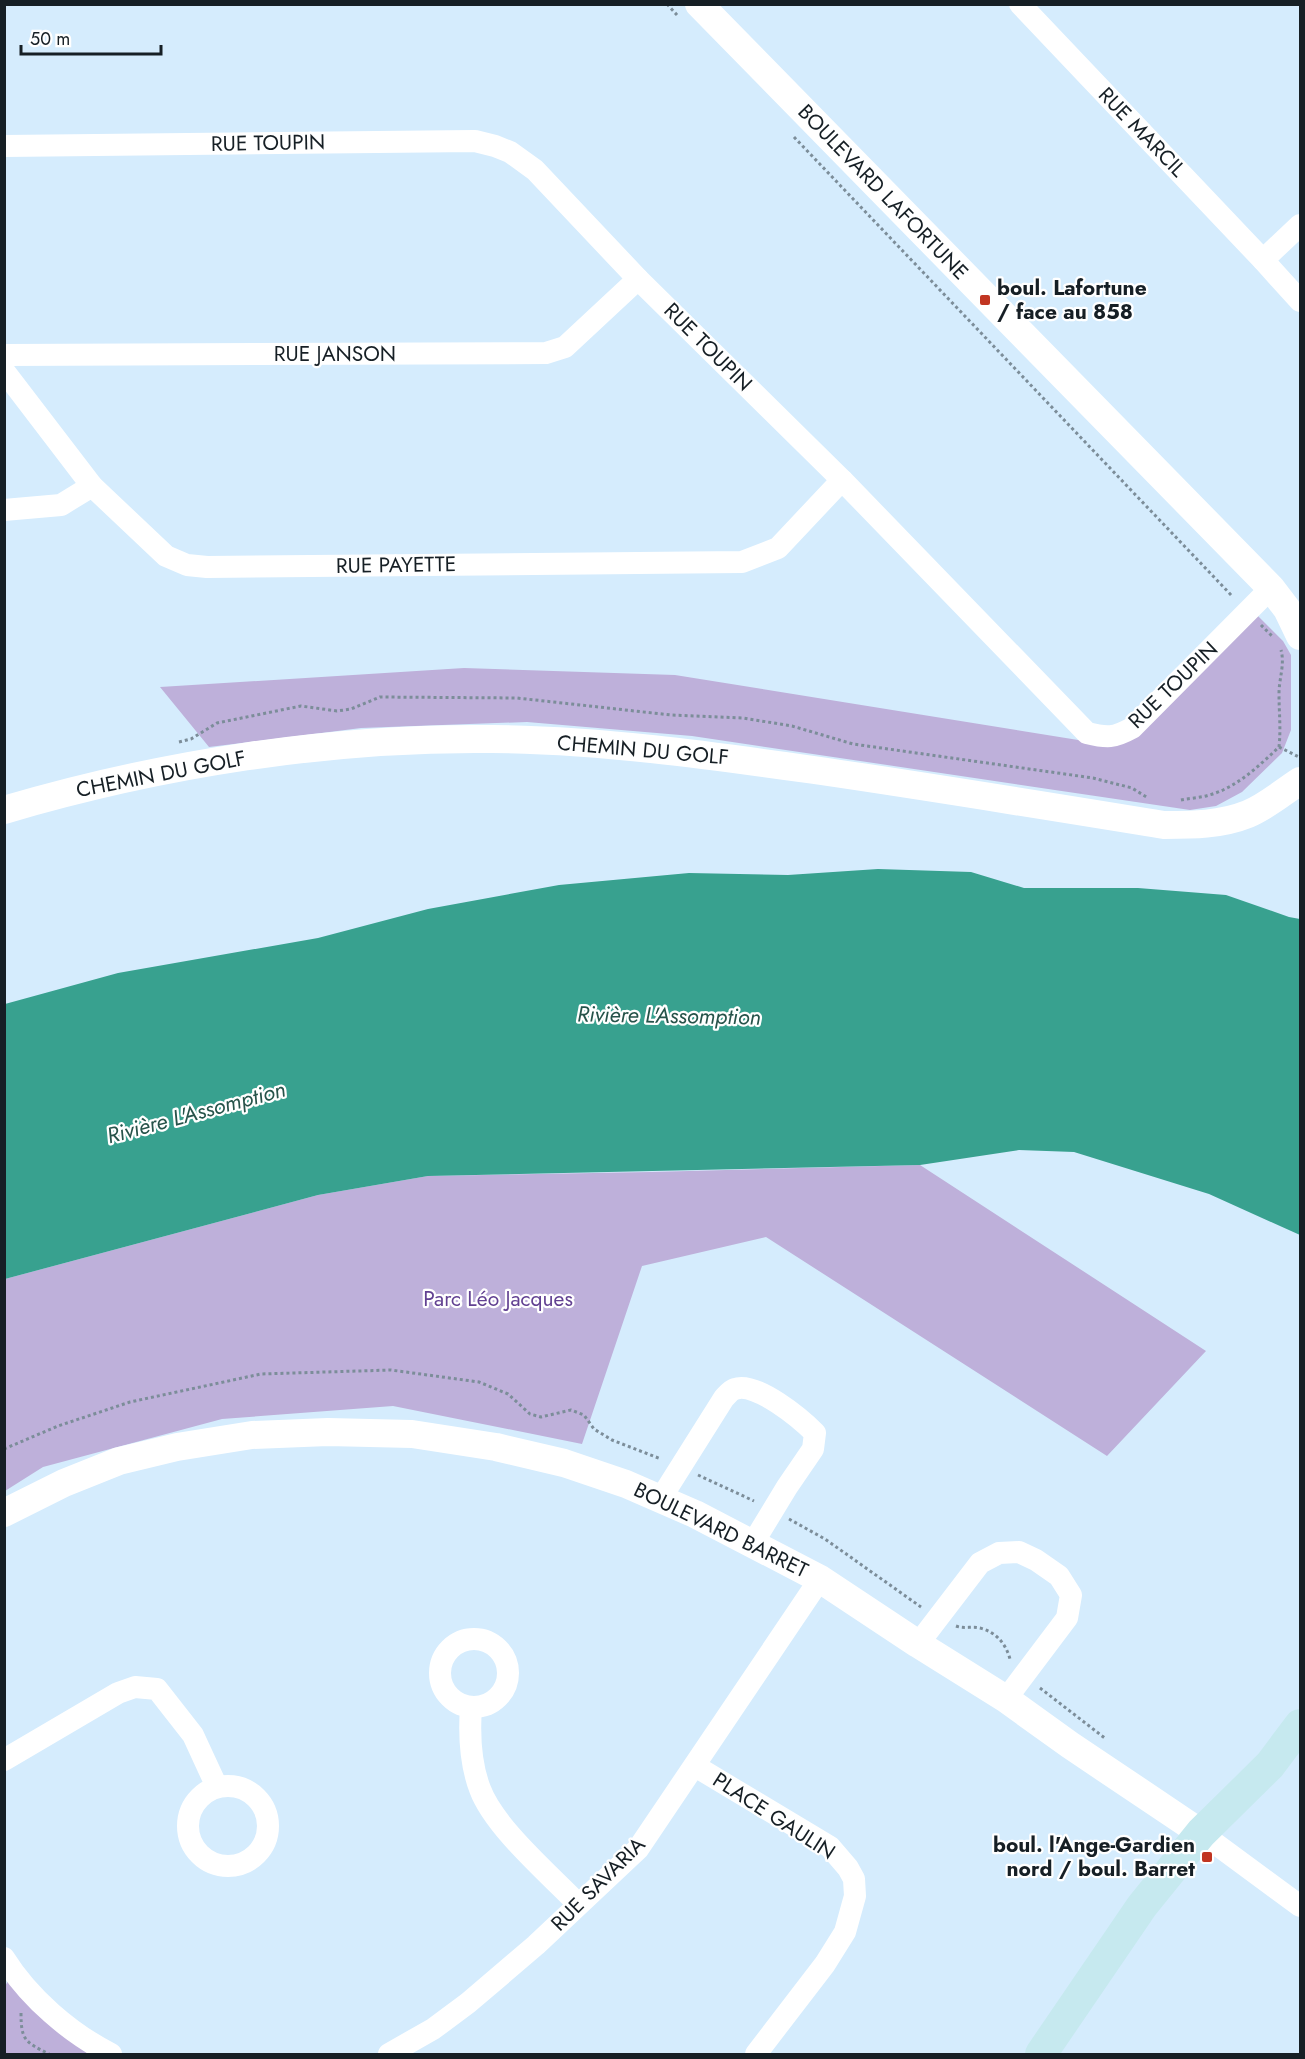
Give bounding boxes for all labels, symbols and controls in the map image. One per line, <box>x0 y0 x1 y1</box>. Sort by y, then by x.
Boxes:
scale bar <box>21 18 160 56</box>
text: 50 m <box>30 26 70 52</box>
street label: RUE MARCIL <box>1091 80 1193 184</box>
street label: BOULEVARD LAFORTUNE <box>791 97 975 287</box>
street label: RUE TOUPIN <box>211 127 325 159</box>
place label: boul. Lafortune / face au 858 <box>997 273 1147 327</box>
marker: boul. Lafortune / face au 858 <box>978 293 992 307</box>
street label: RUE TOUPIN <box>657 296 759 398</box>
street label: RUE JANSON <box>274 339 396 369</box>
street label: RUE PAYETTE <box>336 549 456 581</box>
street label: RUE TOUPIN <box>1122 635 1224 735</box>
street label: CHEMIN DU GOLF <box>556 728 730 772</box>
street label: CHEMIN DU GOLF <box>74 743 248 805</box>
water label: Rivière L'Assomption <box>577 997 761 1033</box>
water label: Rivière L'Assomption <box>103 1073 289 1151</box>
park label: Parc Léo Jacques <box>423 1284 573 1314</box>
street label: BOULEVARD BARRET <box>629 1475 813 1585</box>
street label: PLACE GAULIN <box>707 1765 841 1867</box>
street label: RUE SAVARIA <box>544 1830 652 1938</box>
place label: boul. l'Ange-Gardien nord / boul. Barret <box>993 1830 1195 1884</box>
marker: boul. l'Ange-Gardien nord / boul. Barret <box>1200 1850 1214 1864</box>

